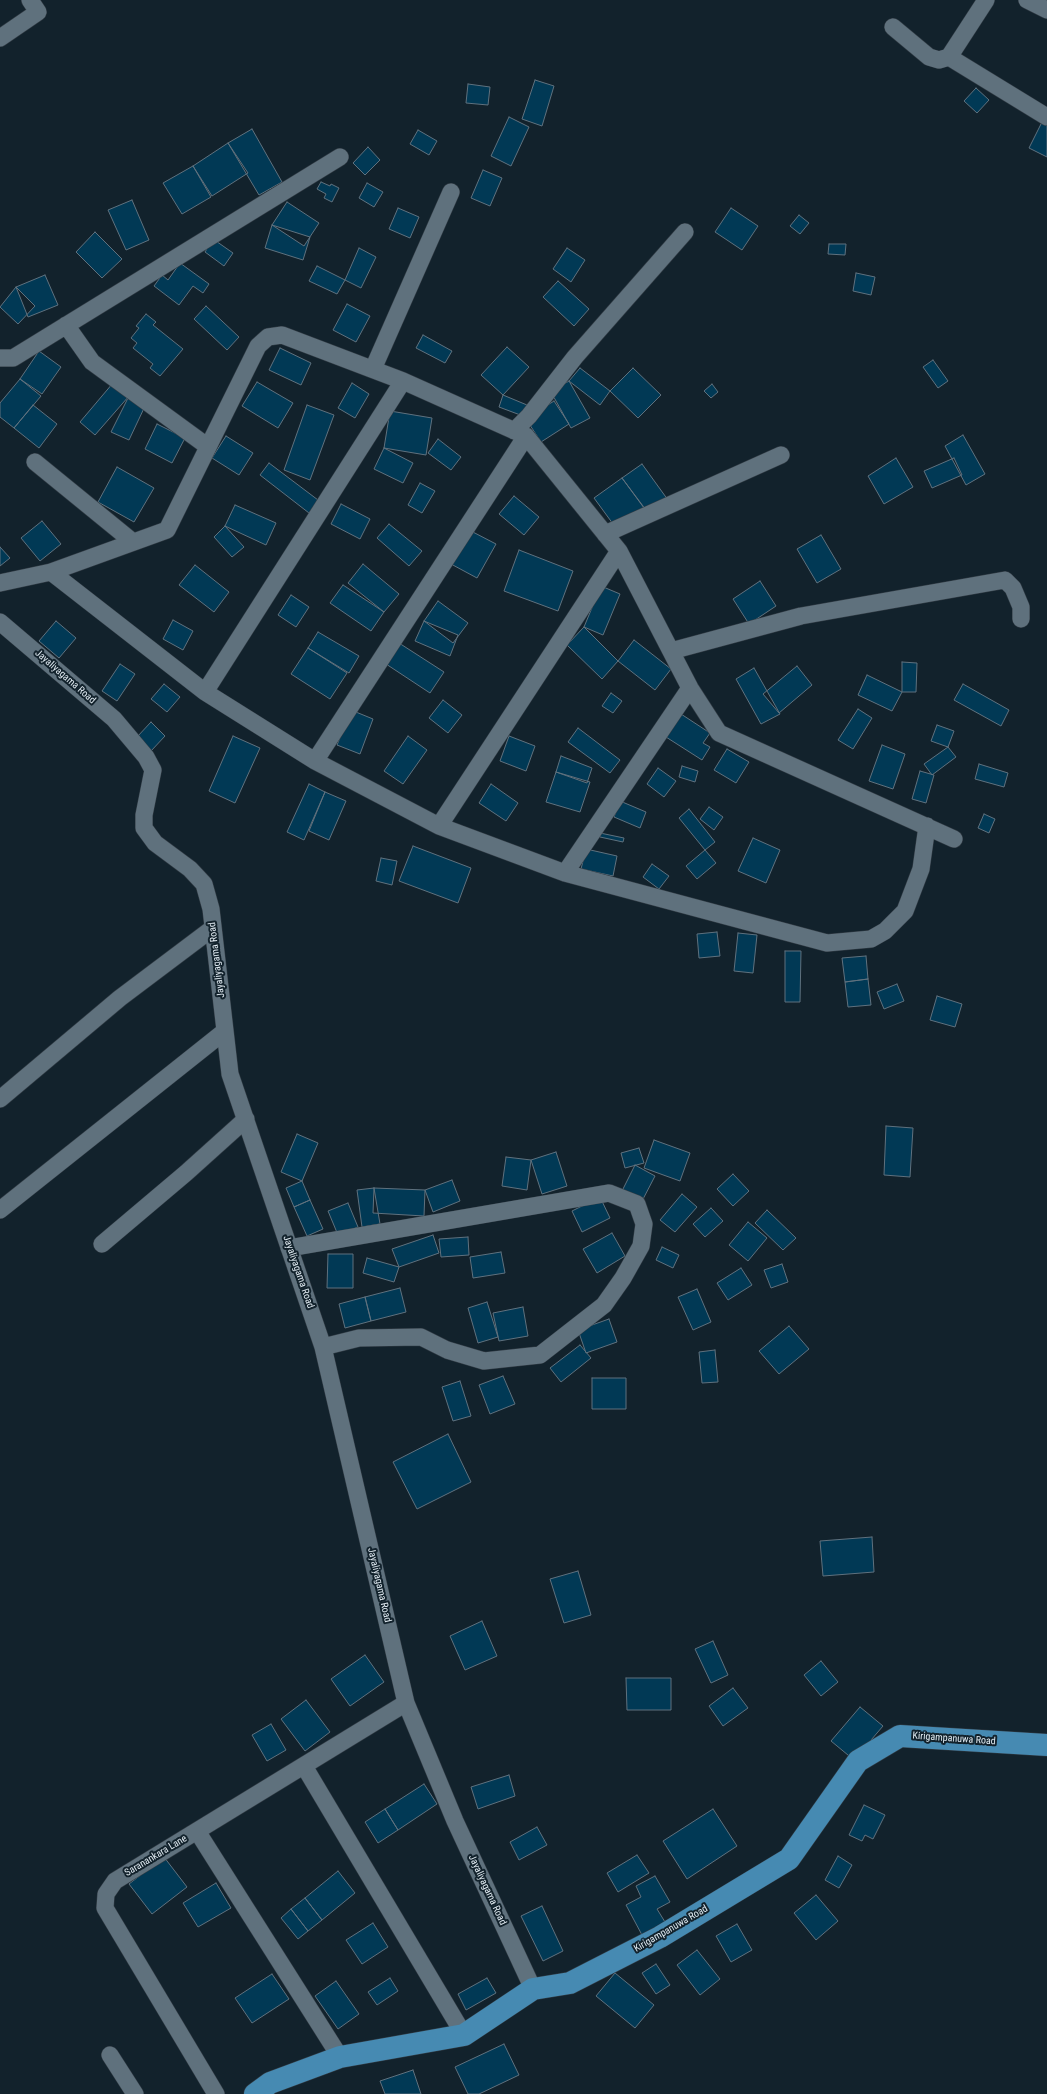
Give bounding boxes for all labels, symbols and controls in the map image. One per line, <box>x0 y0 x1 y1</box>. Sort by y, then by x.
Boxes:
street label: Jayaliyagama Road <box>32 647 98 707</box>
street label: Jayaliyagama Road <box>206 921 228 999</box>
street label: Jayaliyagama Road <box>280 1234 316 1310</box>
street label: Jayaliyagama Road <box>365 1546 393 1624</box>
street label: Kirigampanuwa Road <box>912 1730 996 1748</box>
street label: Saranankara Lane <box>123 1833 189 1879</box>
street label: Jayaliyagama Road <box>465 1853 509 1927</box>
street label: Kirigampanuwa Road <box>632 1903 710 1955</box>

